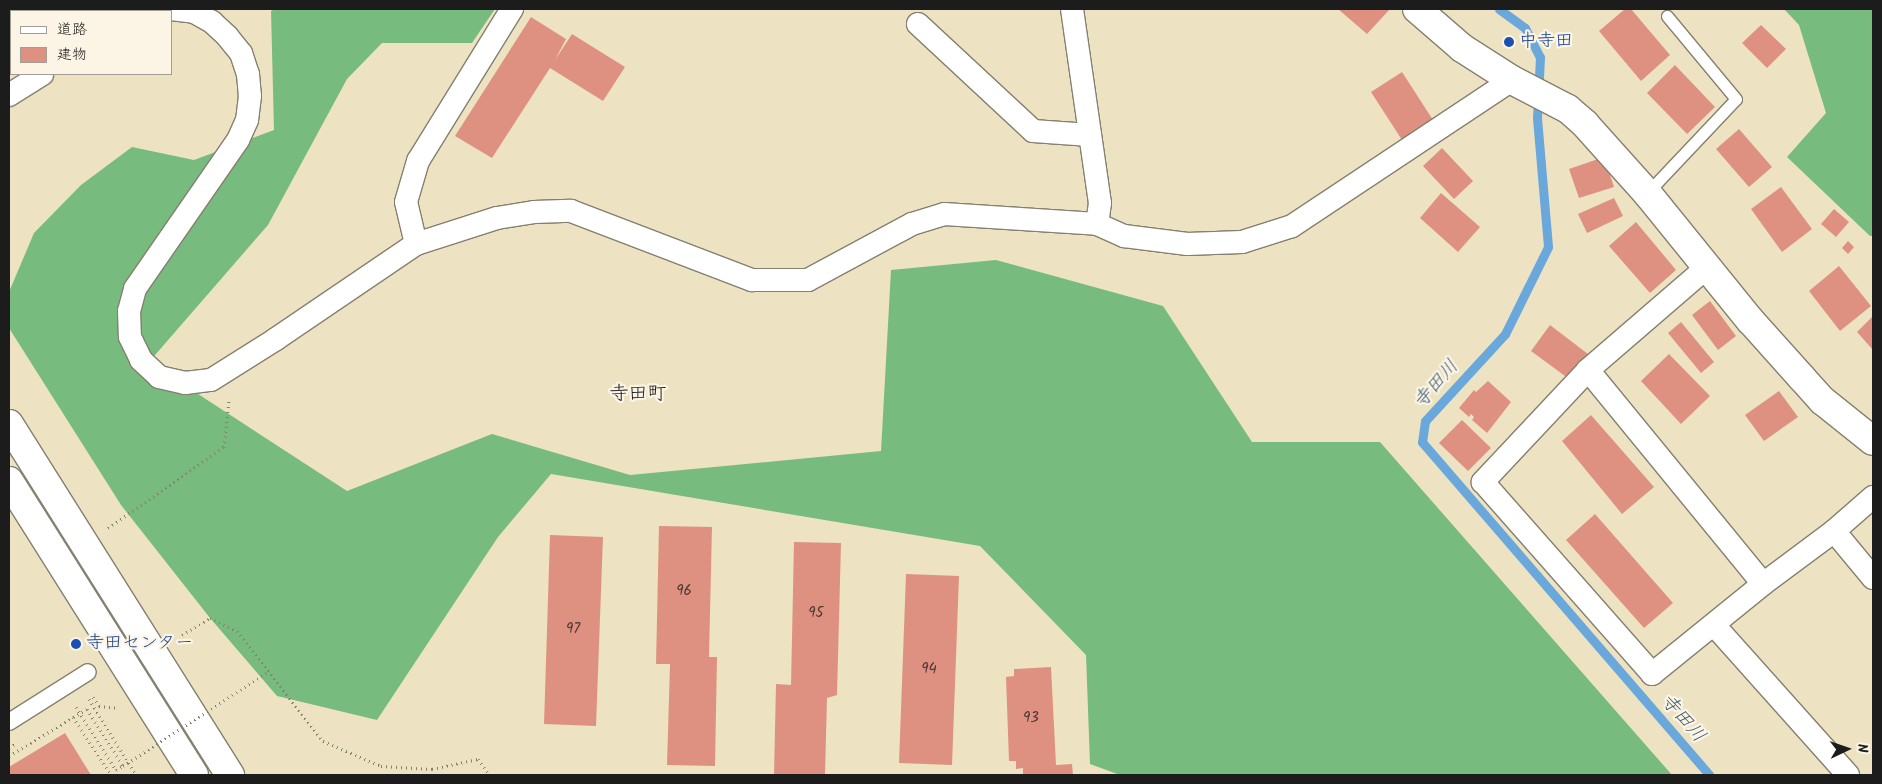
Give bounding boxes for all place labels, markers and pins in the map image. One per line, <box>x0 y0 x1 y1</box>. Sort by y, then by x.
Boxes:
place label: 中寺田 <box>1519 31 1573 53</box>
marker: 中寺田 <box>1503 36 1515 48</box>
place label: 寺田センター <box>86 633 194 655</box>
marker: 寺田センター <box>70 638 82 650</box>

